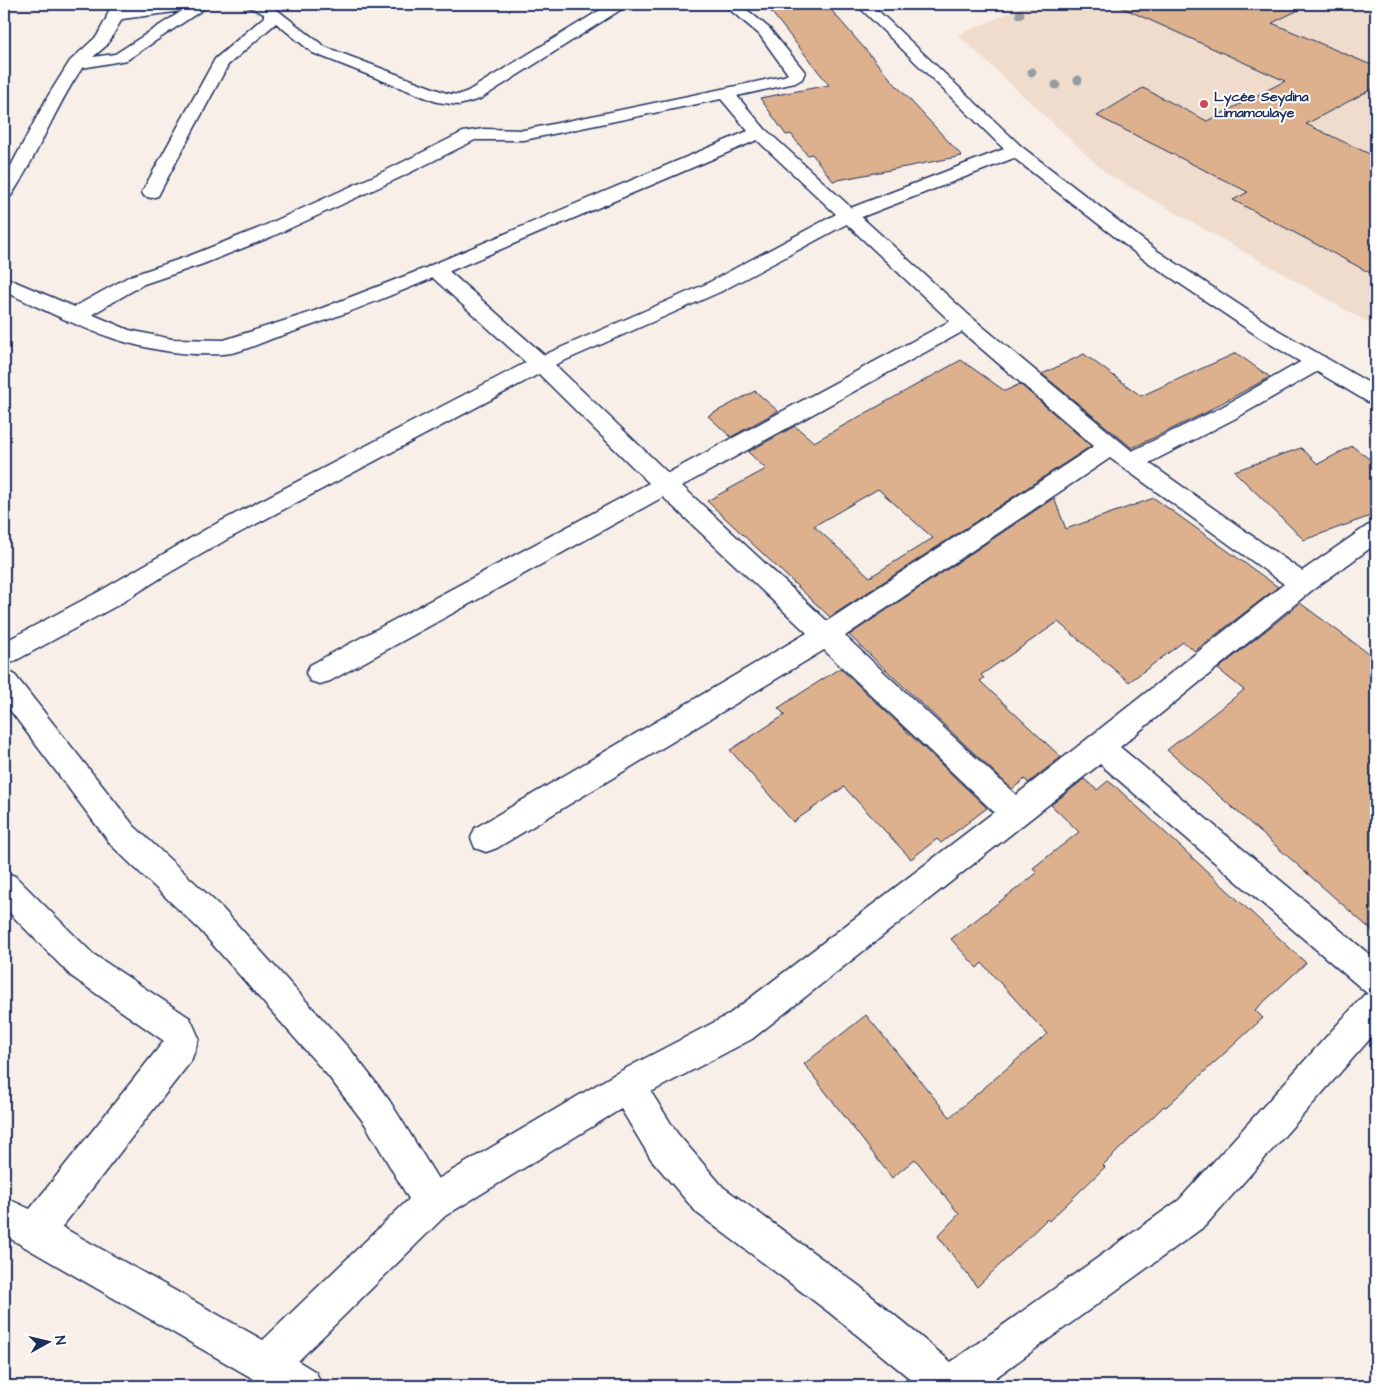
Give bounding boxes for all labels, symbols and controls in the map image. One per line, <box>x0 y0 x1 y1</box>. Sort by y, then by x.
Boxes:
place label: Lycée Seydina Limamoulaye <box>1214 87 1310 123</box>
marker: Lycée Seydina Limamoulaye <box>1198 98 1210 110</box>
north arrow <box>22 1318 72 1368</box>
text: N <box>49 1335 70 1346</box>

